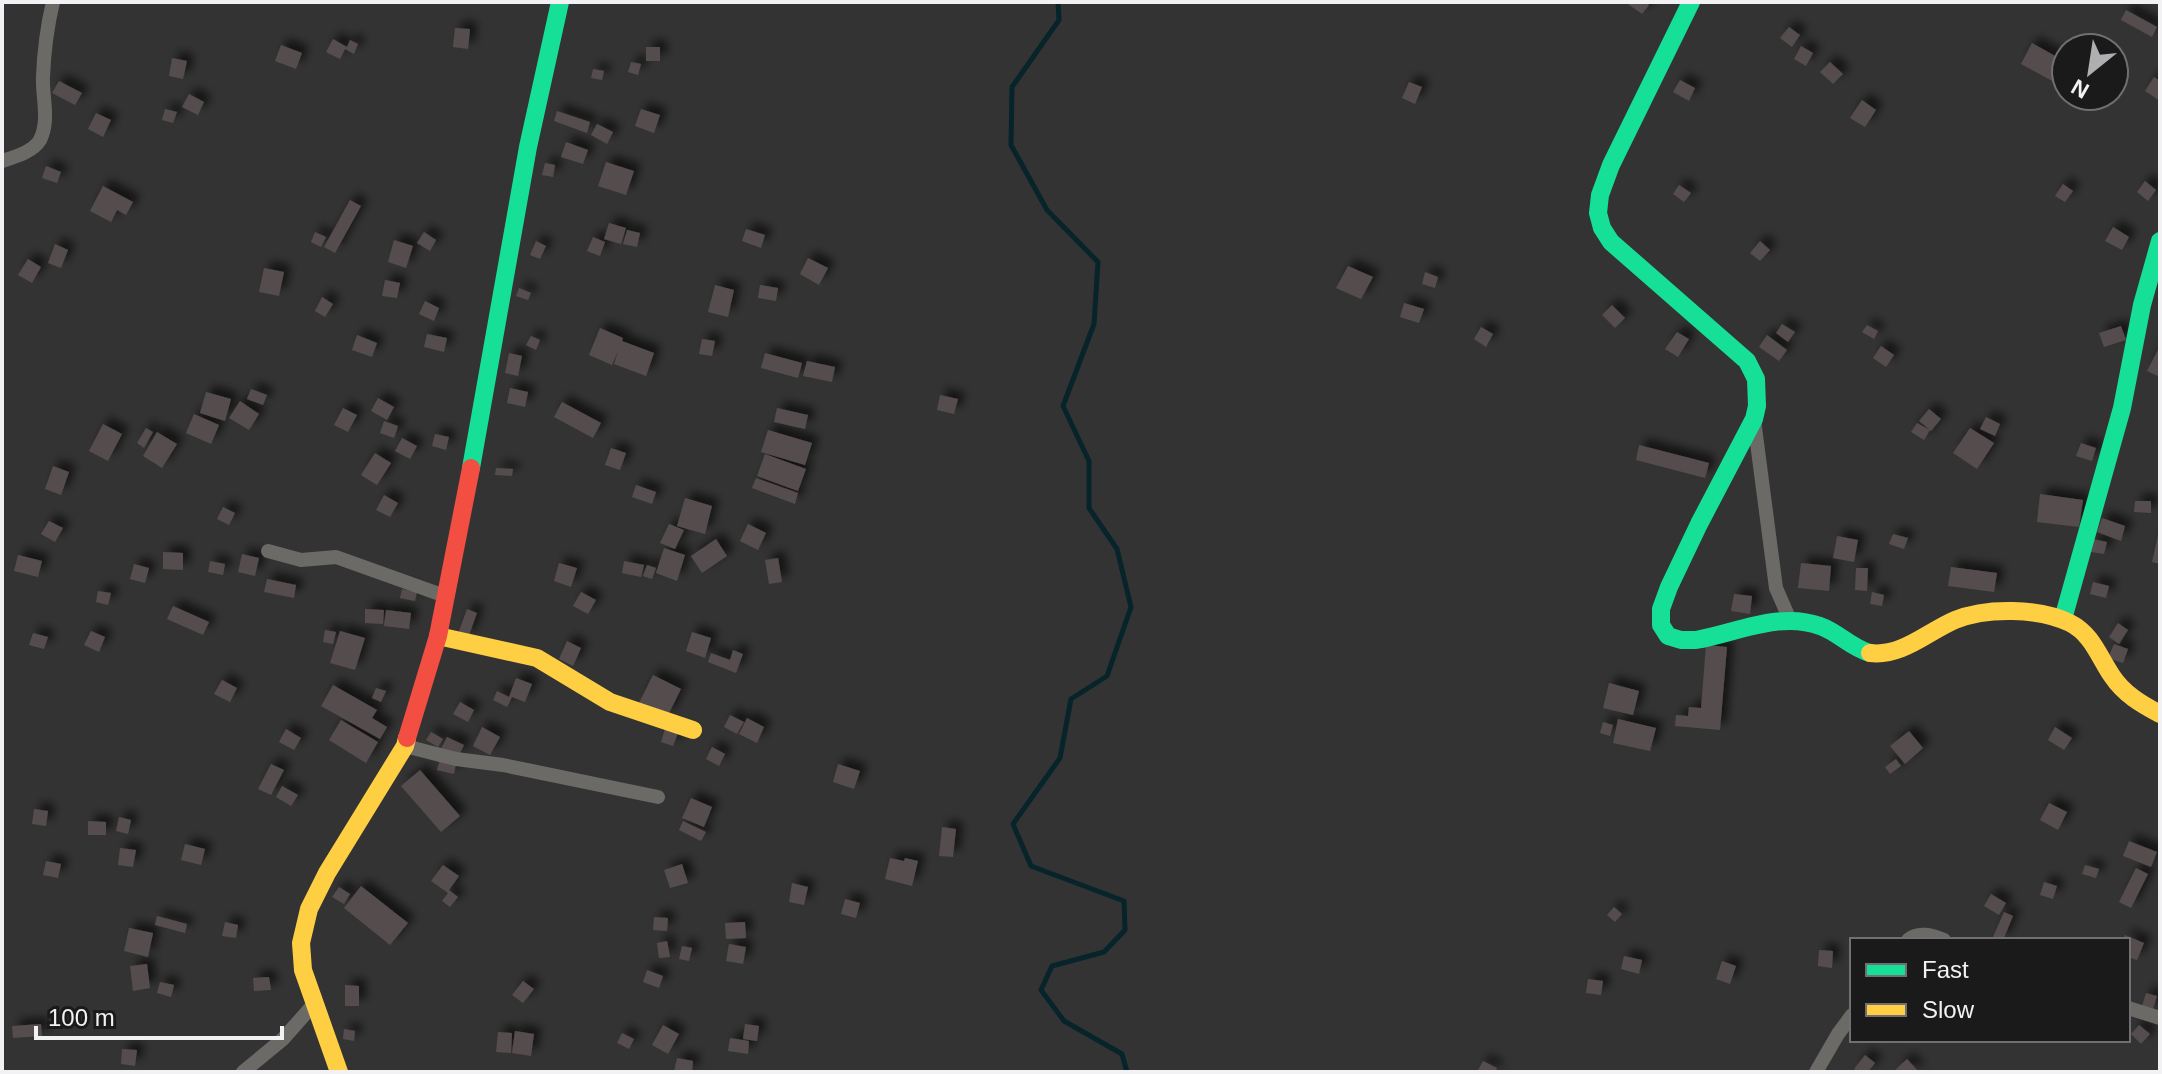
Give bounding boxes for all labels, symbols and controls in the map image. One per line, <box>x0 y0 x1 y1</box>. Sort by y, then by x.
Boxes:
north arrow <box>2050 32 2130 112</box>
text: N <box>2067 74 2093 104</box>
legend <box>1850 938 2130 1042</box>
text: Fast <box>1922 956 1969 983</box>
scale bar <box>36 990 282 1040</box>
text: Slow <box>1922 996 1975 1023</box>
text: 100 m <box>48 1004 115 1031</box>

